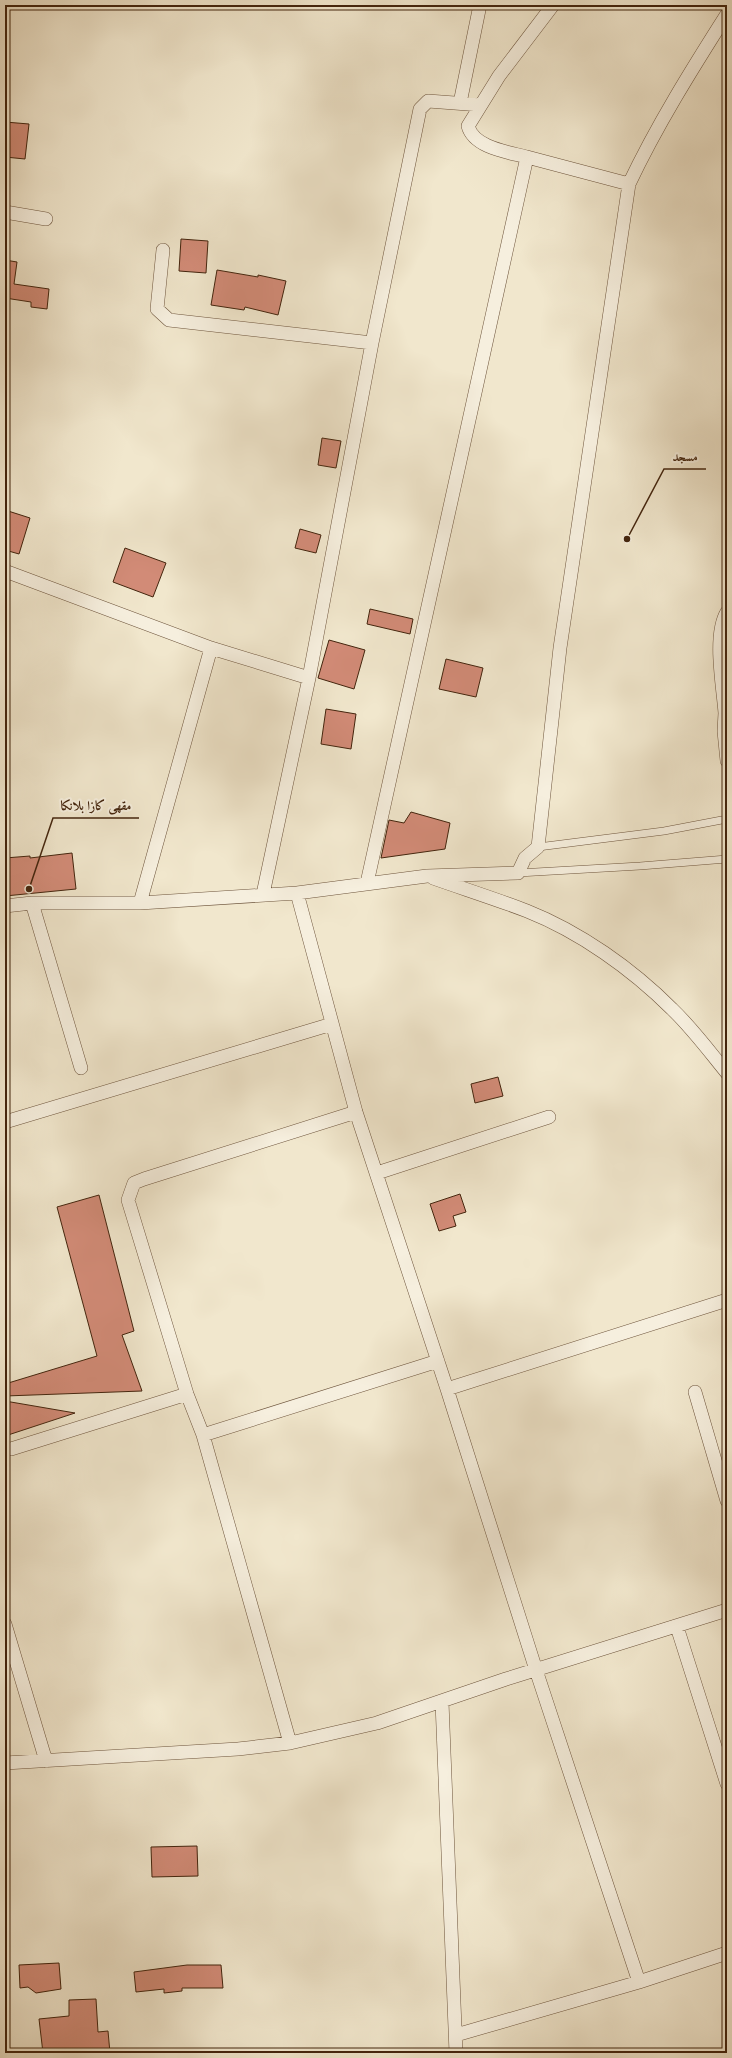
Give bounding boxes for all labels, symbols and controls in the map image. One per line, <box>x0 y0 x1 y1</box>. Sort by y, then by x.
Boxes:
callout: مسجد <box>664 444 706 469</box>
text: مسجد <box>672 448 698 464</box>
callout: مقهى كازا بلانكا <box>53 793 139 818</box>
text: مقهى كازا بلانكا <box>61 797 131 815</box>

